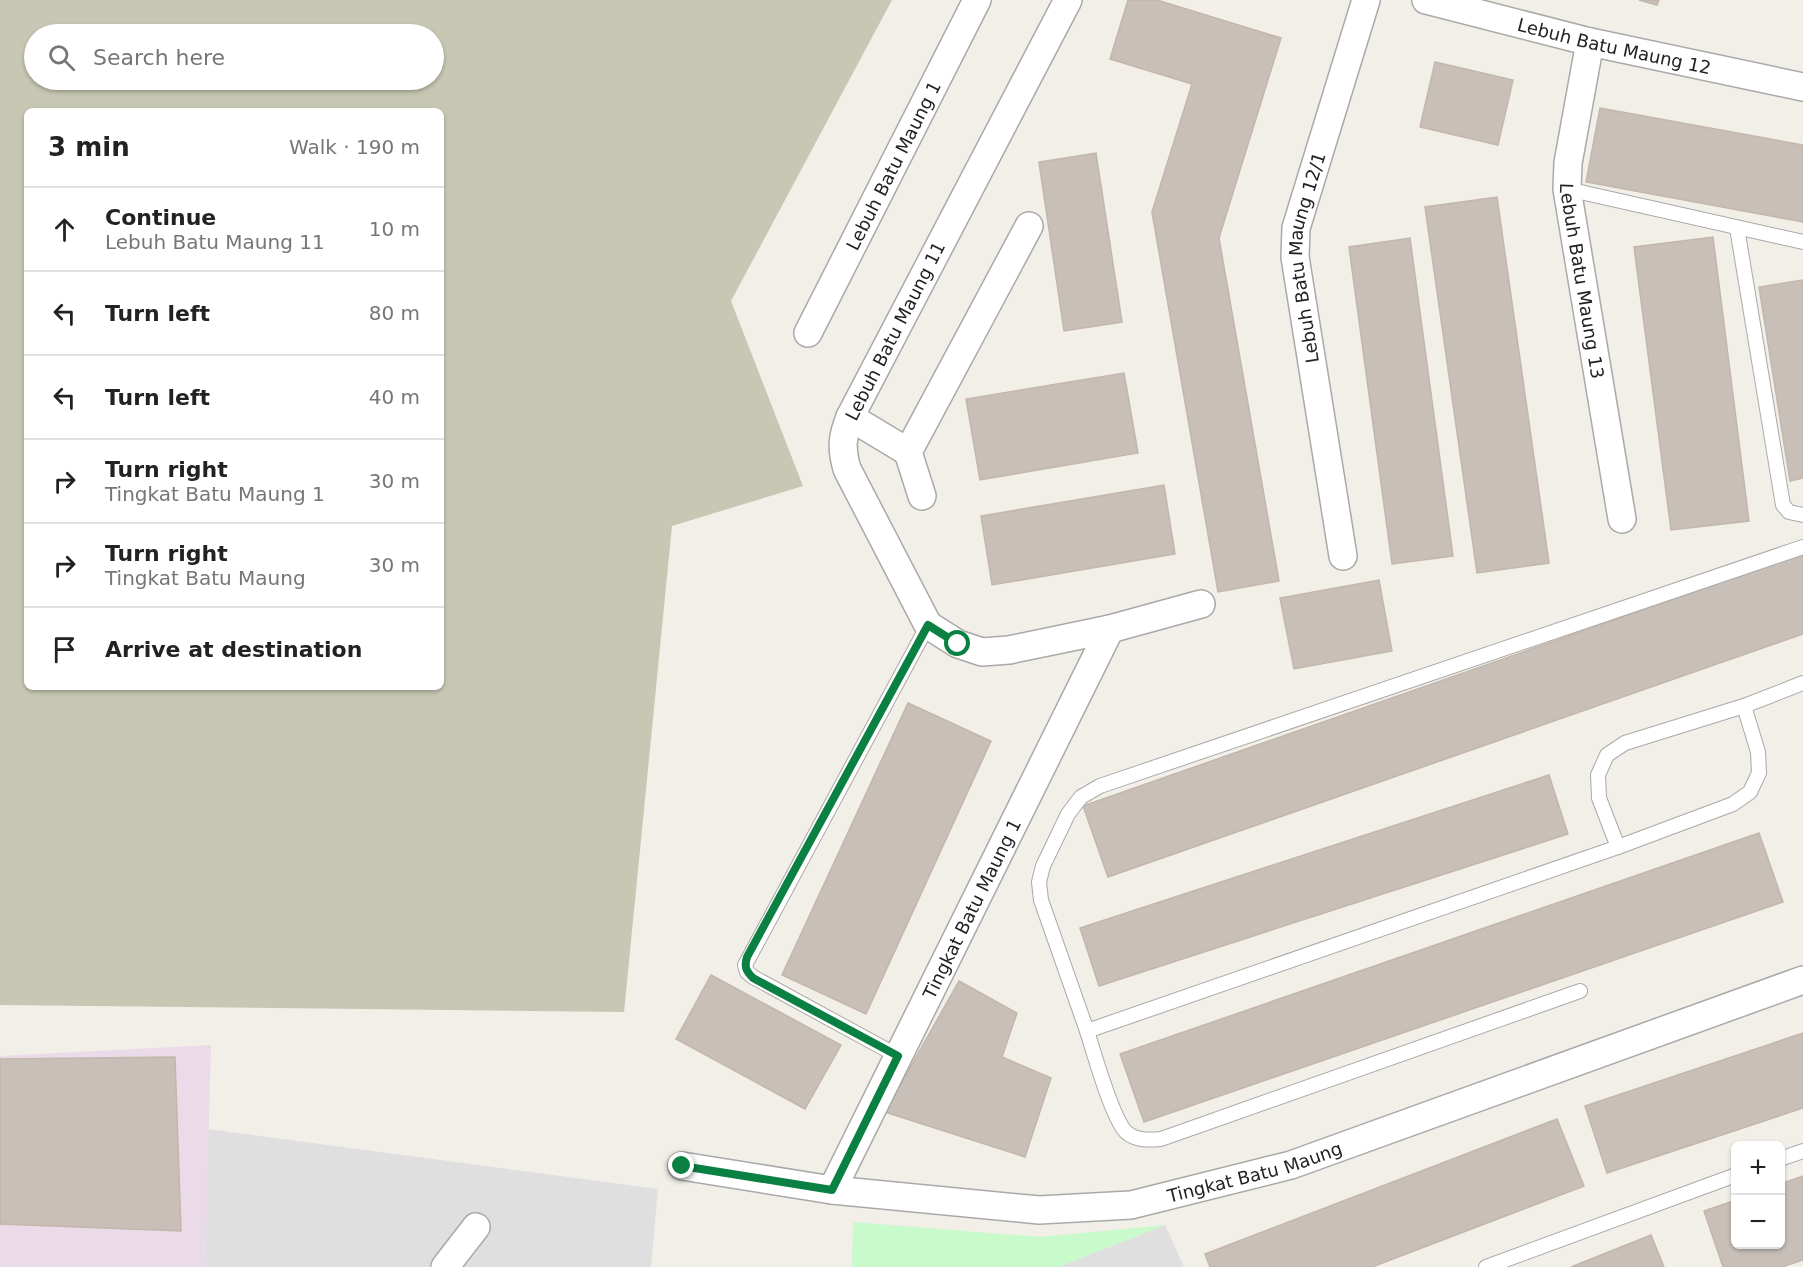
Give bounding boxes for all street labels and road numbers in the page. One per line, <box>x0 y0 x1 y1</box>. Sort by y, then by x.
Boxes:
street label: Lebuh Batu Maung 12 <box>1515 13 1713 78</box>
street label: Lebuh Batu Maung 1 <box>842 77 945 253</box>
street label: Lebuh Batu Maung 12/1 <box>1284 150 1329 365</box>
street label: Lebuh Batu Maung 13 <box>1556 183 1609 380</box>
street label: Lebuh Batu Maung 11 <box>841 238 949 424</box>
street label: Tingkat Batu Maung 1 <box>918 815 1025 1003</box>
street label: Tingkat Batu Maung <box>1164 1137 1345 1206</box>

